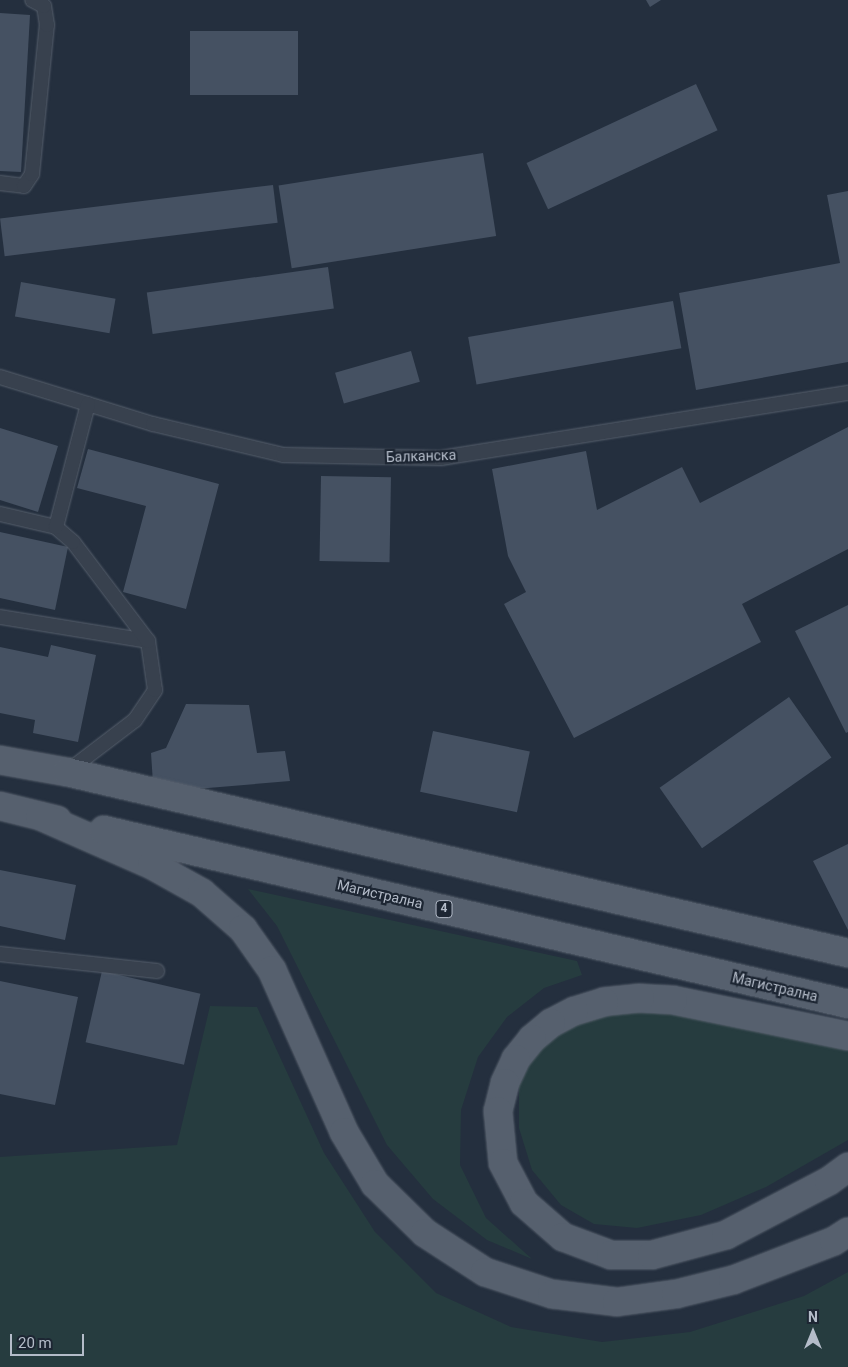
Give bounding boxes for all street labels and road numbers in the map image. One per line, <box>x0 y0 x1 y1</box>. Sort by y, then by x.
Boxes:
street label: Балканска <box>386 446 456 466</box>
street label: Магистрална <box>336 876 424 912</box>
road number: 4 <box>435 900 453 919</box>
street label: Магистрална <box>731 969 819 1005</box>

